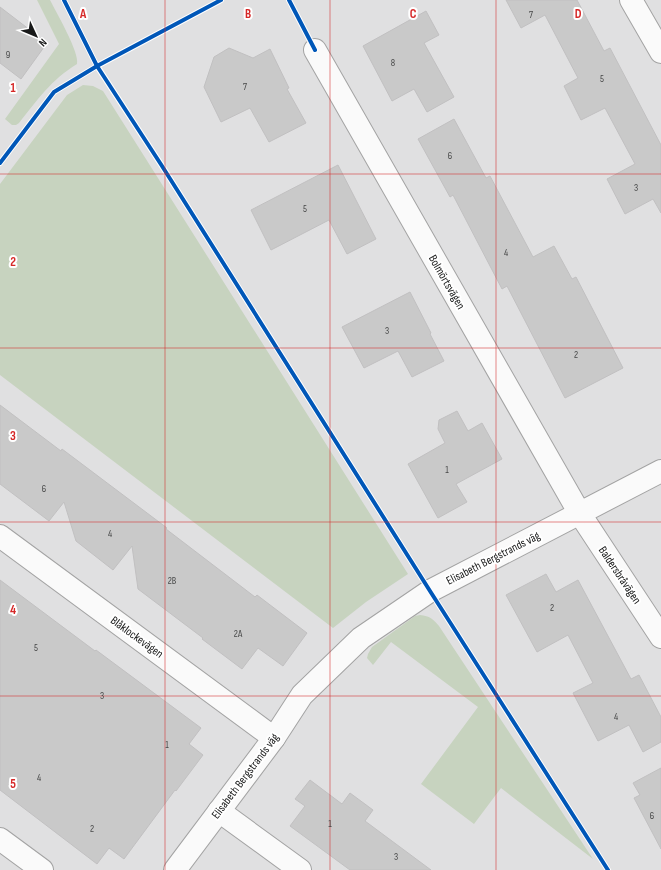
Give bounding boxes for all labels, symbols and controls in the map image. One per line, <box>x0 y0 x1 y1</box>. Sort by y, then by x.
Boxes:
text: A <box>79 6 87 22</box>
text: B <box>245 6 251 22</box>
text: C <box>410 6 417 22</box>
text: D <box>575 6 582 22</box>
house number: 7 <box>529 9 533 21</box>
north arrow <box>16 16 56 56</box>
text: N <box>36 36 50 49</box>
house number: 9 <box>6 49 10 61</box>
house number: 8 <box>391 57 395 69</box>
house number: 5 <box>600 73 604 85</box>
text: 1 <box>10 80 16 96</box>
house number: 7 <box>243 81 247 93</box>
house number: 6 <box>448 150 452 162</box>
house number: 3 <box>634 182 638 194</box>
house number: 5 <box>303 203 307 215</box>
house number: 4 <box>504 247 508 259</box>
street label: Bolmörtsvägen <box>425 252 468 312</box>
text: 2 <box>10 254 16 270</box>
house number: 3 <box>385 325 389 337</box>
house number: 2 <box>574 349 578 361</box>
text: 3 <box>10 428 16 444</box>
house number: 1 <box>445 464 449 476</box>
house number: 6 <box>42 483 46 495</box>
house number: 4 <box>108 528 112 540</box>
street label: Elisabeth Bergstrands väg <box>444 528 543 589</box>
street label: Baldersbråvägen <box>595 544 644 607</box>
house number: 2B <box>168 575 177 587</box>
text: 4 <box>10 602 16 618</box>
house number: 2 <box>550 602 554 614</box>
street label: Blåklockevägen <box>107 613 166 662</box>
house number: 2A <box>234 628 243 640</box>
house number: 5 <box>34 642 38 654</box>
house number: 3 <box>100 690 104 702</box>
house number: 4 <box>614 711 618 723</box>
street label: Elisabeth Bergstrands väg <box>208 730 283 822</box>
house number: 1 <box>165 739 169 751</box>
house number: 4 <box>37 772 41 784</box>
text: 5 <box>10 776 16 792</box>
house number: 6 <box>650 810 654 822</box>
house number: 1 <box>328 818 332 830</box>
house number: 2 <box>90 823 94 835</box>
house number: 3 <box>394 851 398 863</box>

